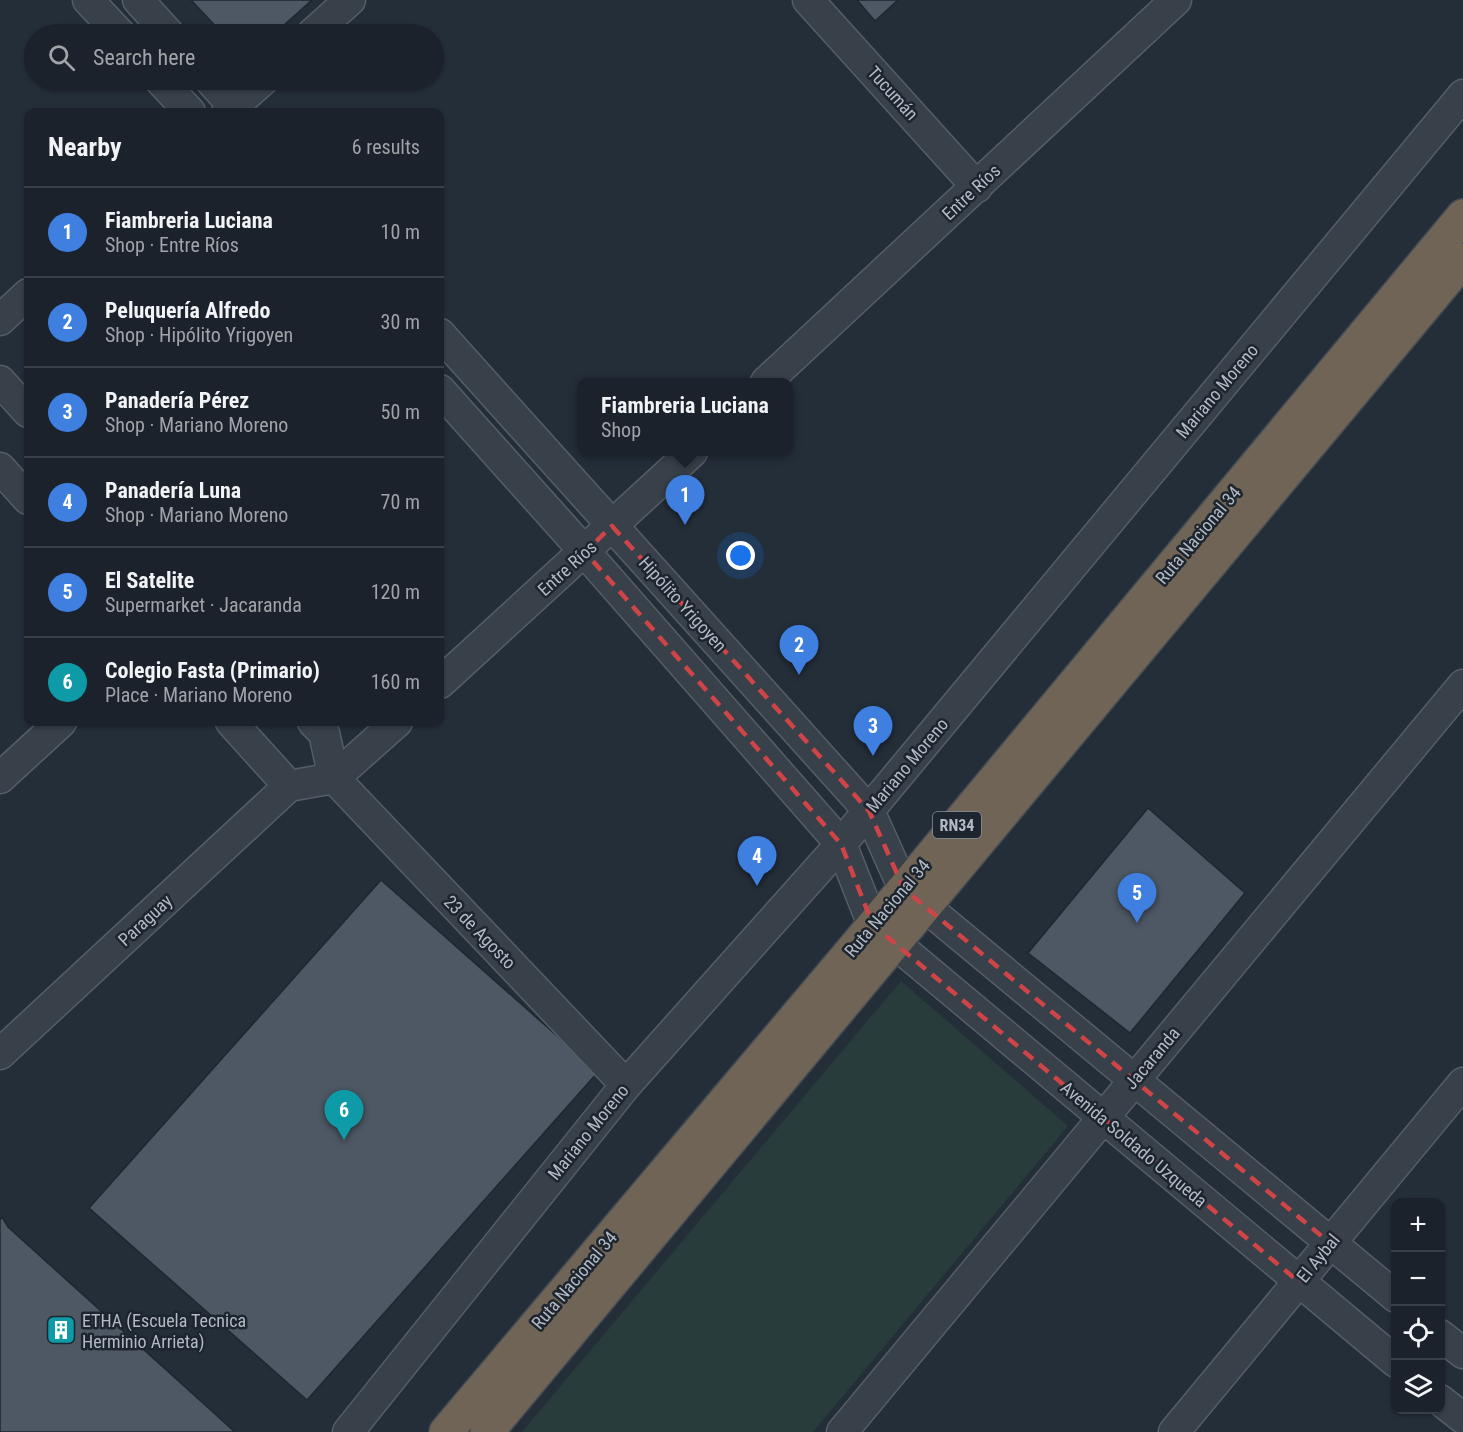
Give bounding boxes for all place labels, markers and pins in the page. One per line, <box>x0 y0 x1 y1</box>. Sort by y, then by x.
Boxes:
pin: 1 <box>666 476 704 525</box>
pin: 2 <box>780 626 818 675</box>
pin: 3 <box>854 706 892 756</box>
pin: 4 <box>738 836 777 886</box>
pin: 5 <box>1118 874 1156 923</box>
pin: 6 <box>324 1090 364 1140</box>
place label: ETHA (Escuela Tecnica Herminio Arrieta) <box>82 1310 246 1353</box>
building icon: ETHA (Escuela Tecnica Herminio Arrieta) <box>45 1314 77 1346</box>

